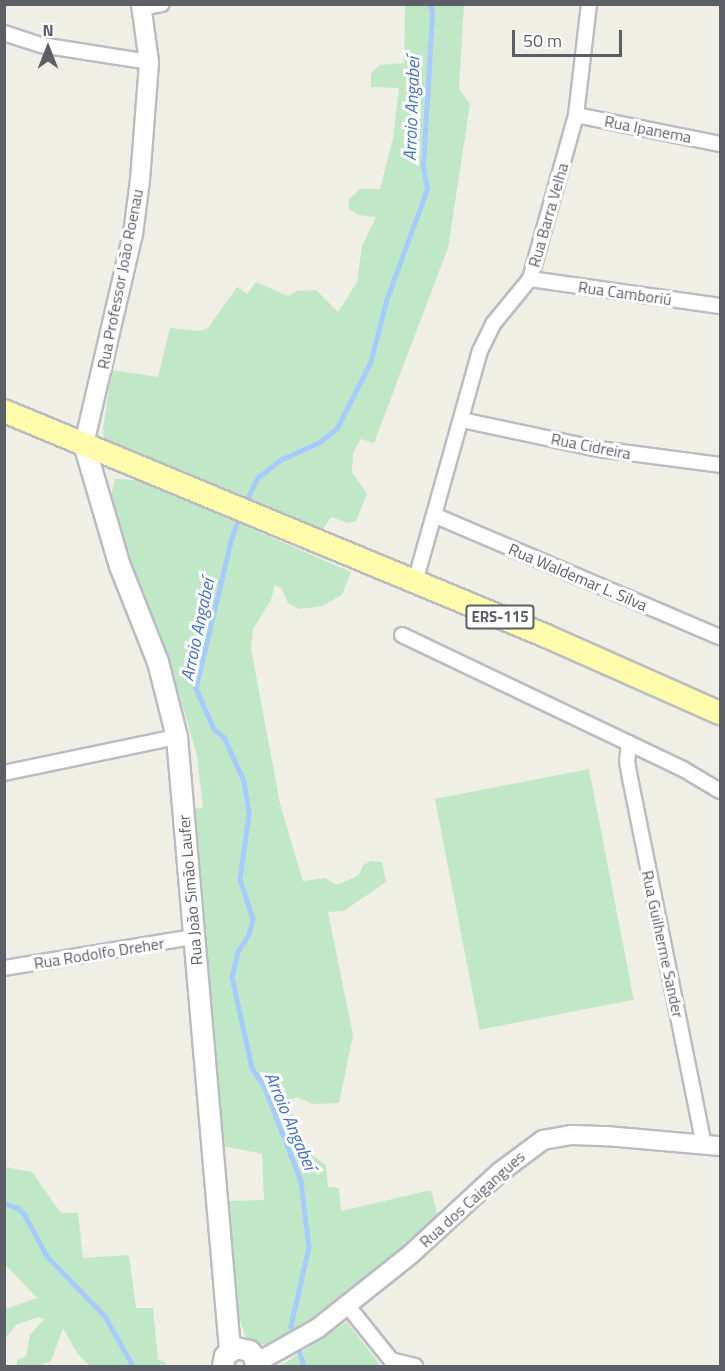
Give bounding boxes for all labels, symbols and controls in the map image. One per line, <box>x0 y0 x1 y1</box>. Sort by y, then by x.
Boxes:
north arrow <box>18 18 78 78</box>
text: N <box>42 18 54 42</box>
scale bar <box>515 18 624 56</box>
text: 50 m <box>523 27 562 54</box>
water label: Arroio Angabeí <box>399 57 425 161</box>
street label: Rua Ipanema <box>603 111 693 147</box>
street label: Rua Barra Velha <box>524 161 572 269</box>
street label: Rua Professor João Roenau <box>93 187 147 371</box>
street label: Rua Camboriú <box>577 277 673 309</box>
street label: Rua Cidreira <box>549 429 633 463</box>
street label: Rua Waldemar L. Silva <box>506 539 650 615</box>
water label: Arroio Angabeí <box>177 577 219 683</box>
road number: ERS-115 <box>464 605 536 629</box>
street label: Rua João Simão Laufer <box>174 814 206 966</box>
street label: Rua Guilherme Sander <box>638 869 688 1019</box>
street label: Rua Rodolfo Dreher <box>32 933 166 973</box>
water label: Arroio Angabeí <box>260 1069 320 1173</box>
street label: Rua dos Caigangues <box>415 1147 529 1251</box>

